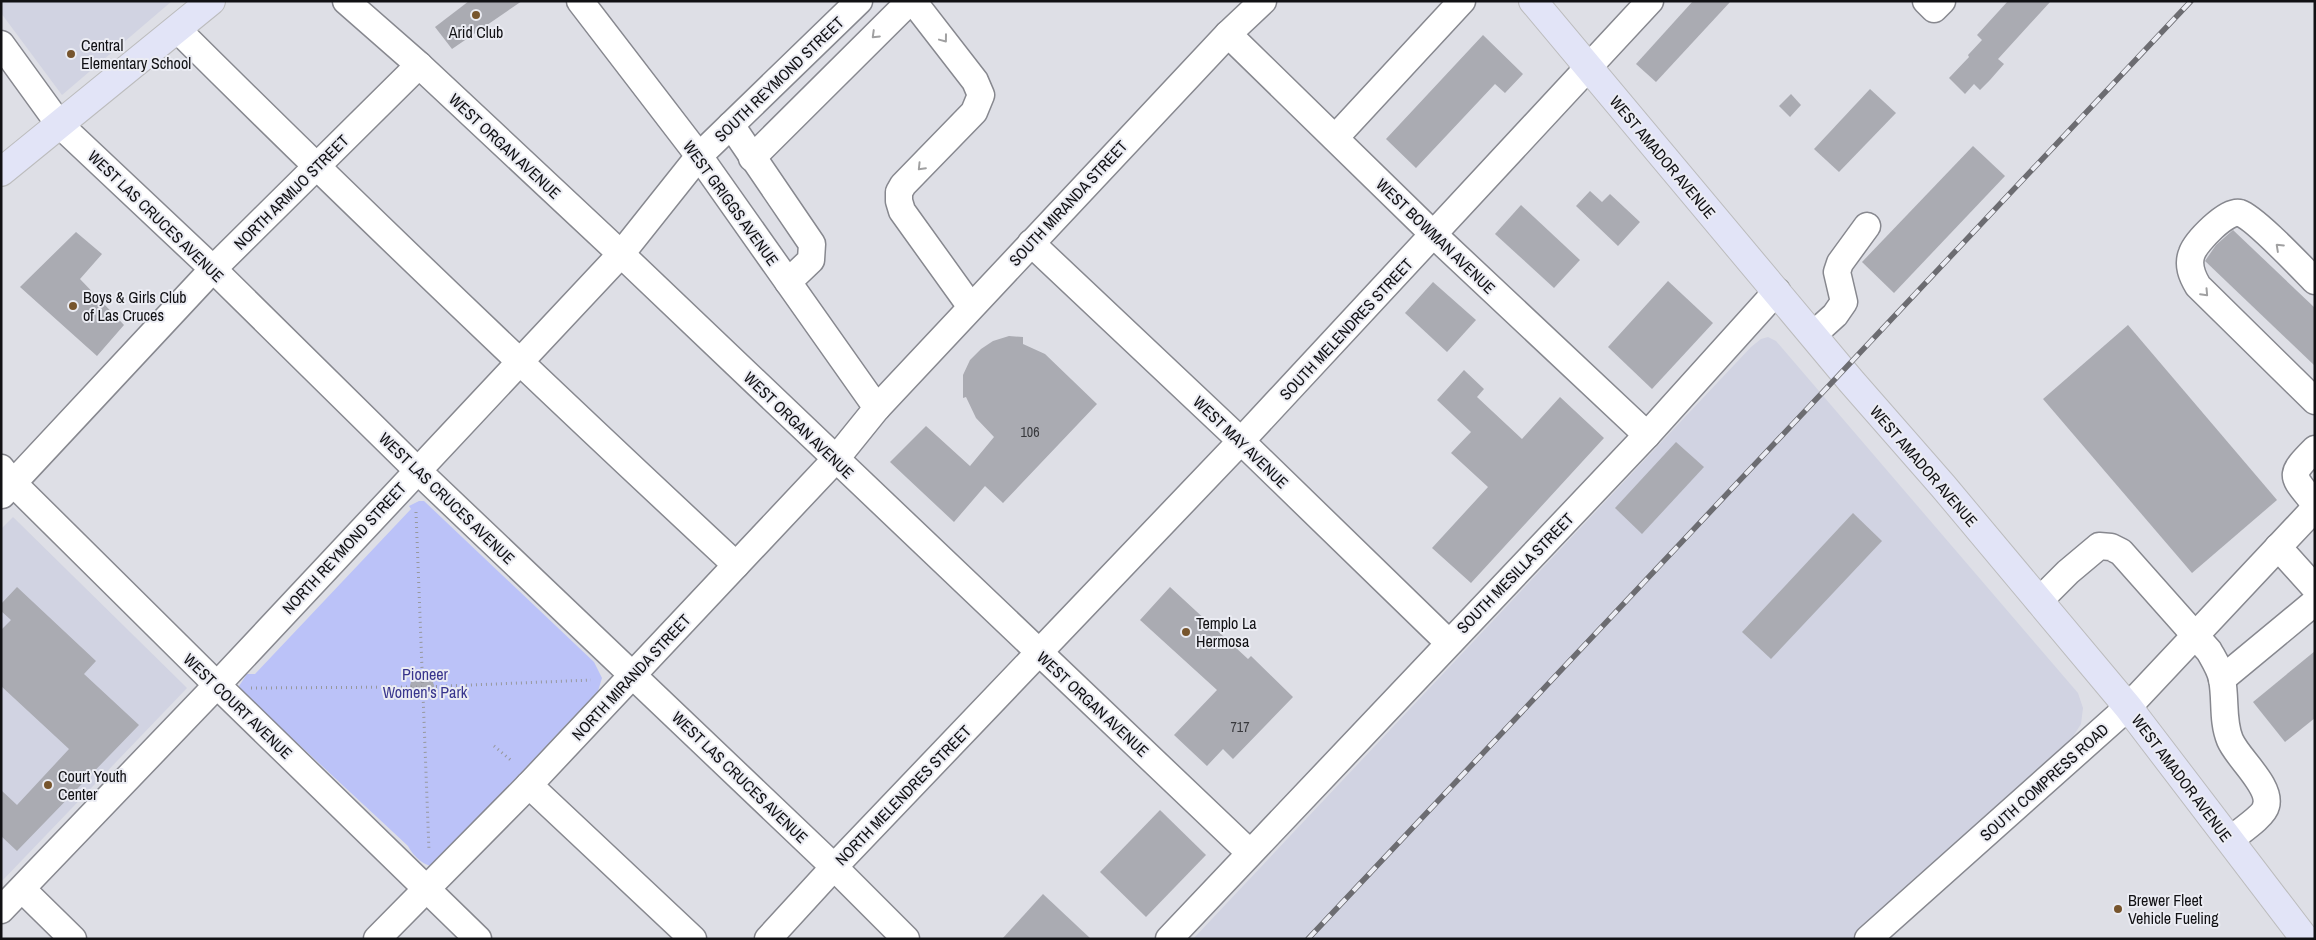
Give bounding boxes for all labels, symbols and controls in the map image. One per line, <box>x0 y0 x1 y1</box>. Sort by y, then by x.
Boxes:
marker: Arid Club <box>470 9 482 21</box>
street label: SOUTH REYMOND STREET <box>709 11 849 147</box>
place label: Arid Club <box>448 21 503 43</box>
one-way arrow <box>872 29 881 38</box>
one-way arrow <box>938 33 946 42</box>
place label: Central Elementary School <box>81 34 191 74</box>
marker: Central Elementary School <box>65 48 77 60</box>
street label: WEST ORGAN AVENUE <box>444 88 566 204</box>
street label: WEST AMADOR AVENUE <box>1605 91 1721 223</box>
street label: NORTH ARMIJO STREET <box>229 130 353 254</box>
street label: SOUTH MIRANDA STREET <box>1004 135 1132 271</box>
street label: WEST GRIGGS AVENUE <box>678 136 784 270</box>
street label: WEST LAS CRUCES AVENUE <box>83 145 229 287</box>
one-way arrow <box>918 161 927 170</box>
street label: WEST BOWMAN AVENUE <box>1372 173 1500 299</box>
one-way arrow <box>2276 244 2285 253</box>
street label: SOUTH MELENDRES STREET <box>1274 253 1418 405</box>
place label: Boys & Girls Club of Las Cruces <box>83 286 187 326</box>
one-way arrow <box>2199 288 2208 297</box>
marker: Boys & Girls Club of Las Cruces <box>67 300 79 312</box>
street label: WEST ORGAN AVENUE <box>739 367 859 483</box>
street label: WEST MAY AVENUE <box>1189 391 1293 493</box>
street label: WEST AMADOR AVENUE <box>1865 401 1983 531</box>
house number: 106 <box>1020 423 1040 441</box>
street label: WEST LAS CRUCES AVENUE <box>374 427 520 569</box>
street label: NORTH REYMOND STREET <box>277 477 411 619</box>
street label: SOUTH MESILLA STREET <box>1452 508 1578 638</box>
street label: NORTH MIRANDA STREET <box>567 609 695 745</box>
place label: Templo La Hermosa <box>1196 612 1257 652</box>
marker: Templo La Hermosa <box>1180 626 1192 638</box>
street label: WEST ORGAN AVENUE <box>1032 646 1154 762</box>
street label: WEST COURT AVENUE <box>179 648 297 764</box>
park label: Pioneer Women's Park <box>383 663 468 703</box>
street label: WEST LAS CRUCES AVENUE <box>667 706 813 848</box>
street label: WEST AMADOR AVENUE <box>2127 710 2237 846</box>
house number: 717 <box>1230 718 1250 736</box>
street label: SOUTH COMPRESS ROAD <box>1975 718 2113 846</box>
street label: NORTH MELENDRES STREET <box>830 720 976 870</box>
place label: Court Youth Center <box>58 765 127 805</box>
marker: Court Youth Center <box>42 779 54 791</box>
place label: Brewer Fleet Vehicle Fueling <box>2128 889 2219 929</box>
marker: Brewer Fleet Vehicle Fueling <box>2112 903 2124 915</box>

